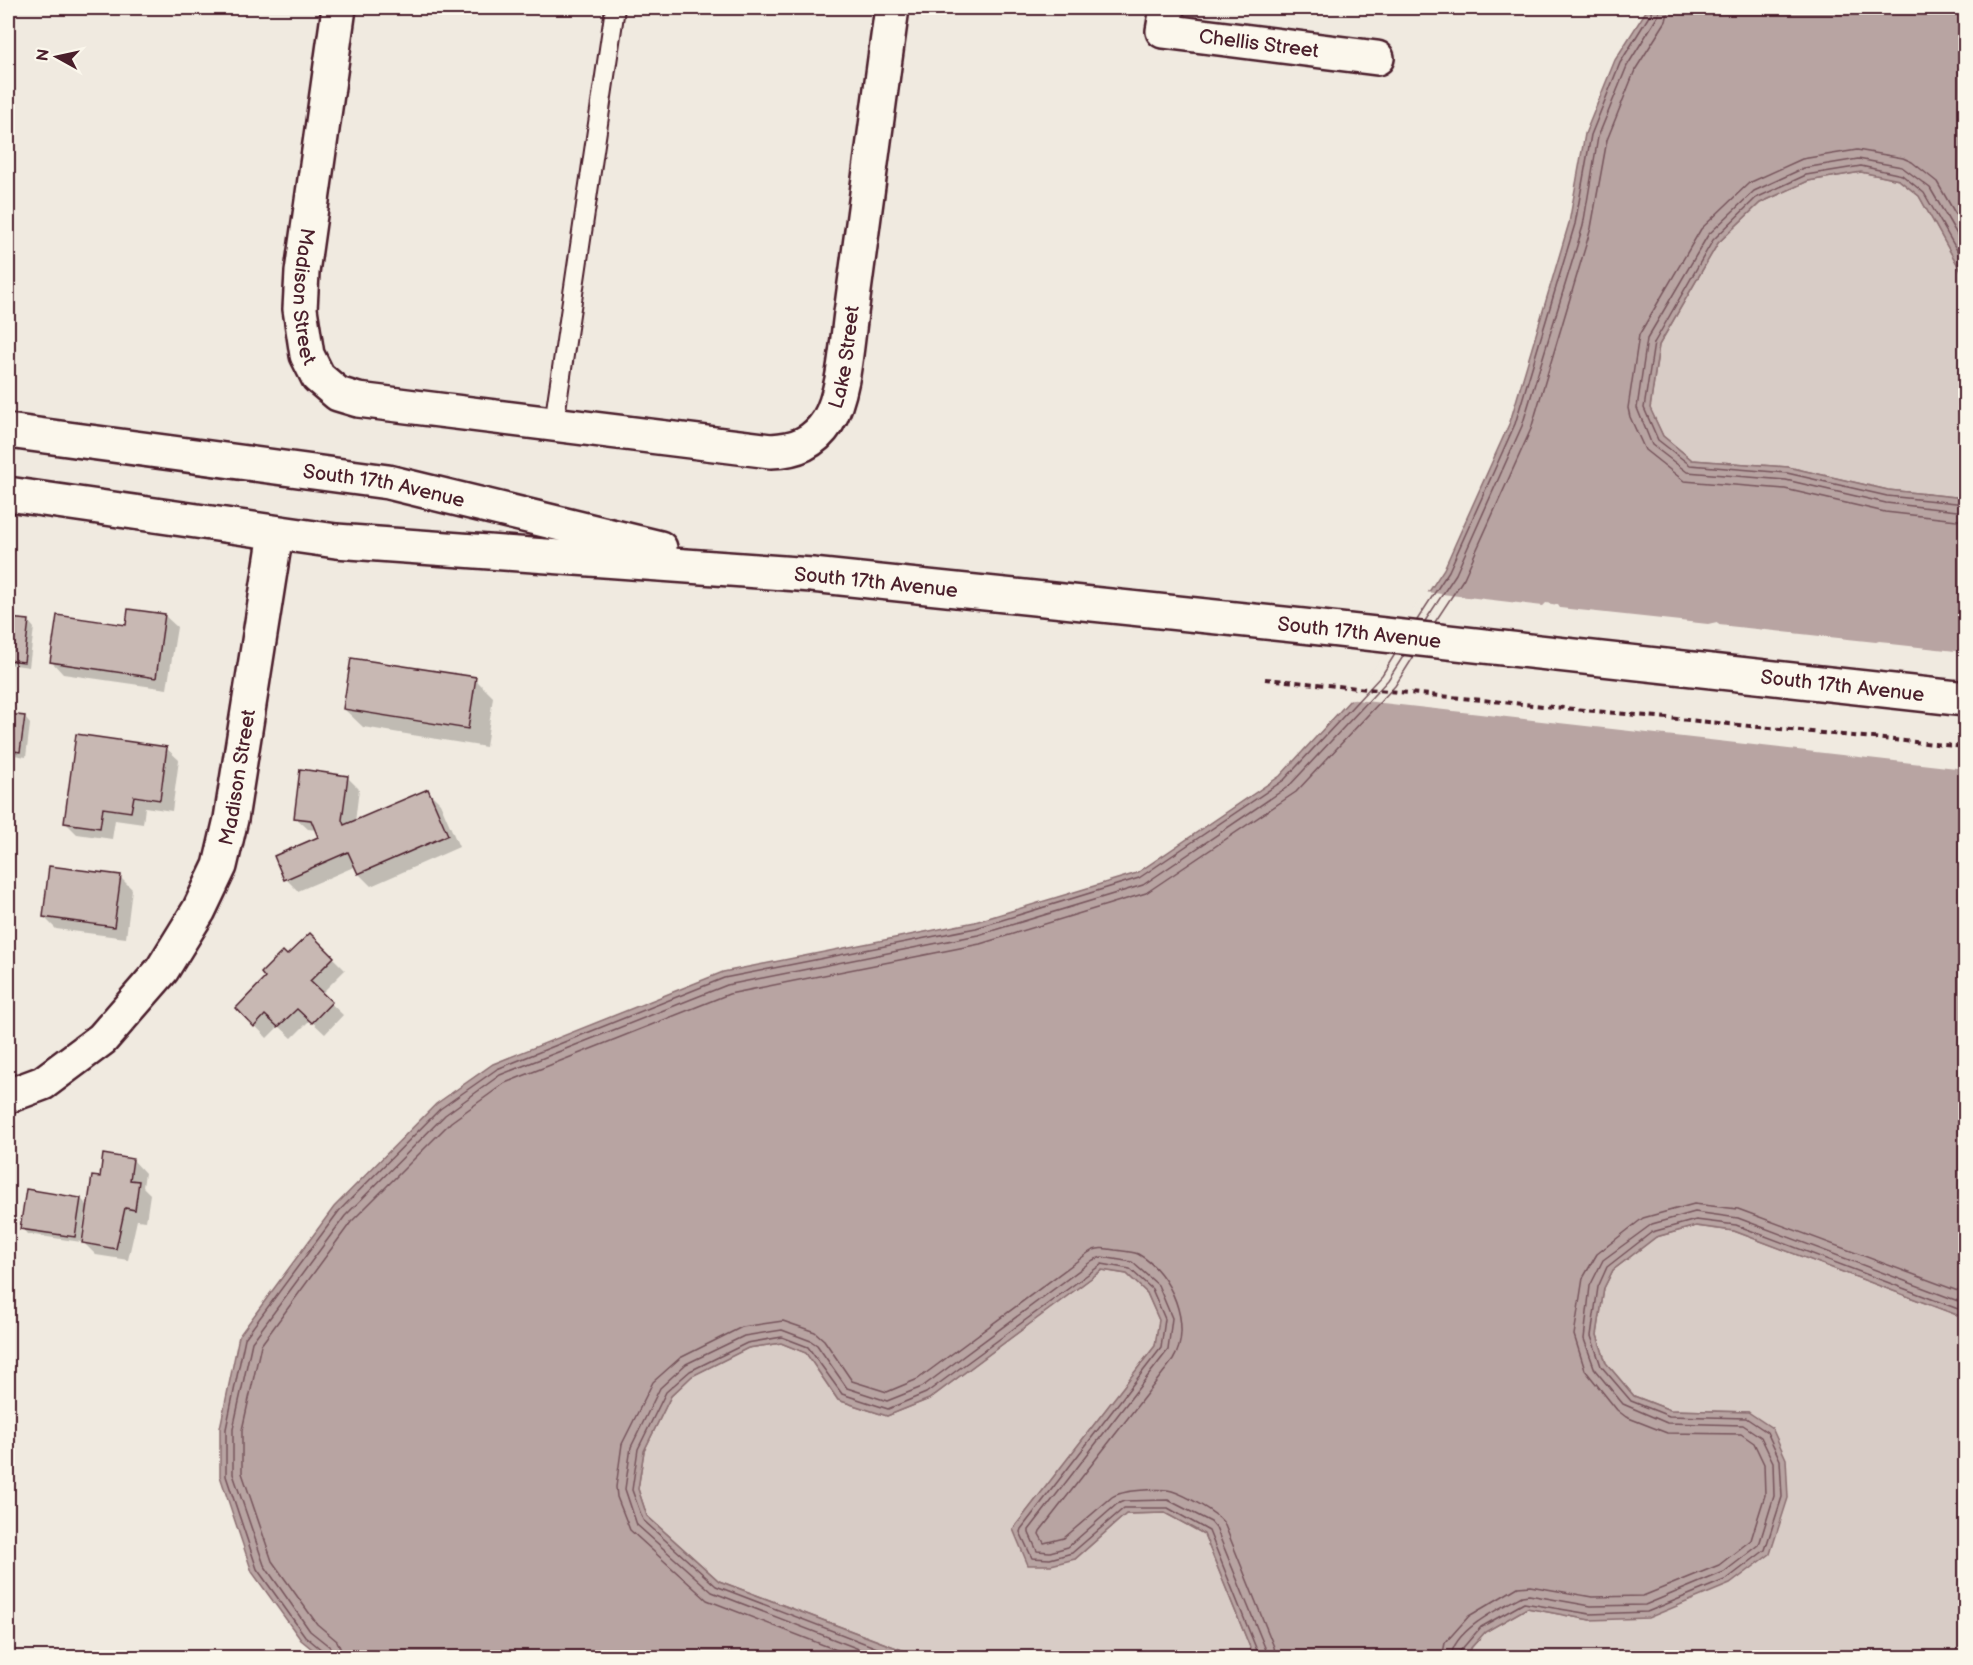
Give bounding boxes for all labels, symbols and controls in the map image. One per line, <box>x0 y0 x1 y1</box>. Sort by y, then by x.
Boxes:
street label: Chellis Street <box>1197 25 1320 64</box>
north arrow <box>27 27 87 87</box>
text: N <box>33 48 54 62</box>
street label: Madison Street <box>287 226 321 369</box>
street label: Lake Street <box>824 304 865 412</box>
street label: South 17th Avenue <box>301 460 467 513</box>
street label: South 17th Avenue <box>793 563 959 603</box>
street label: South 17th Avenue <box>1276 612 1442 654</box>
street label: South 17th Avenue <box>1759 665 1926 707</box>
street label: Madison Street <box>214 708 261 848</box>

